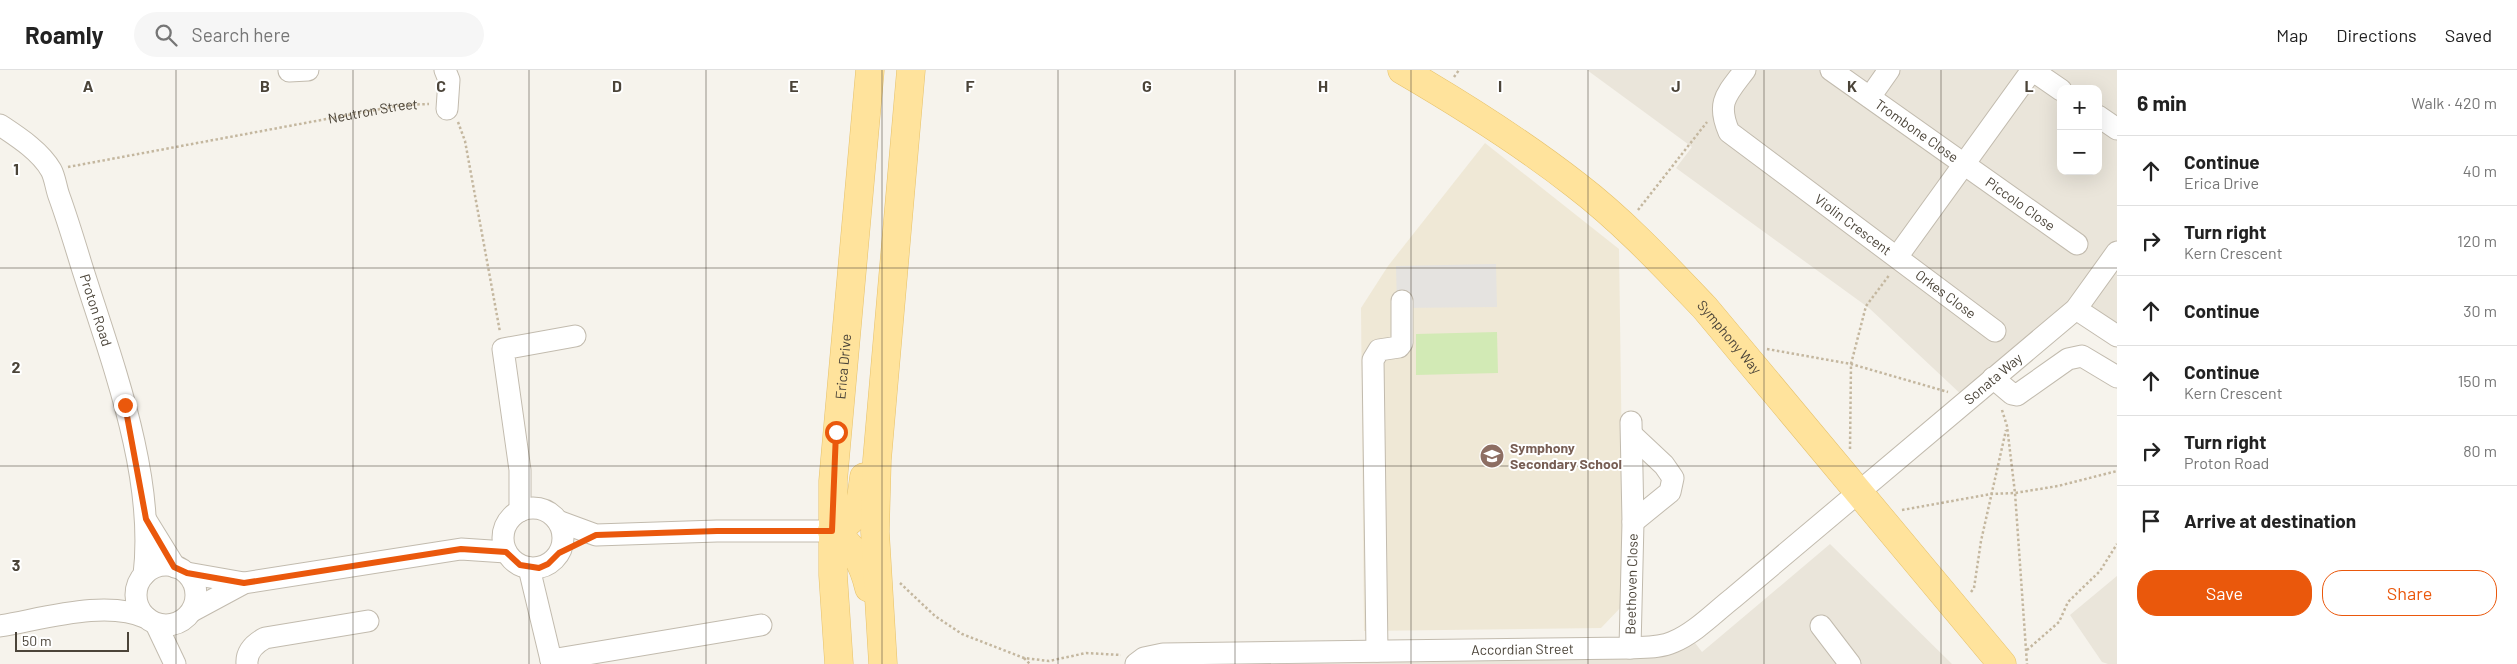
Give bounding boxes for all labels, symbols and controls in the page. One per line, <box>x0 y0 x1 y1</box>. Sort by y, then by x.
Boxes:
search box <box>134 12 484 57</box>
text: Roamly <box>25 20 104 49</box>
icon: search <box>152 21 180 49</box>
text: Search here <box>192 23 290 46</box>
text: Map <box>2276 24 2308 46</box>
text: Directions <box>2336 24 2417 46</box>
text: Saved <box>2445 24 2492 46</box>
text: A <box>83 76 94 95</box>
text: B <box>260 76 270 95</box>
text: C <box>436 76 446 95</box>
text: D <box>612 76 622 95</box>
text: E <box>789 76 799 95</box>
text: F <box>966 76 975 95</box>
text: G <box>1142 76 1152 95</box>
text: H <box>1318 76 1328 95</box>
text: I <box>1498 76 1502 95</box>
text: J <box>1671 76 1681 95</box>
text: K <box>1847 76 1857 95</box>
text: L <box>2024 76 2034 95</box>
map controls <box>2057 85 2102 175</box>
button: + <box>2057 85 2102 130</box>
text: 6 min <box>2137 90 2187 115</box>
text: Walk · 420 m <box>2411 93 2497 112</box>
street label: Neutron Street <box>326 95 418 127</box>
street label: Trombone Close <box>1872 95 1962 165</box>
button: − <box>2057 130 2102 175</box>
text: Continue <box>2184 150 2260 173</box>
icon: ahead <box>2137 157 2165 185</box>
text: 1 <box>13 159 19 178</box>
text: 40 m <box>2463 161 2497 180</box>
street label: Piccolo Close <box>1983 173 2059 234</box>
text: Erica Drive <box>2184 173 2259 192</box>
street label: Violin Crescent <box>1811 190 1895 259</box>
text: Turn right <box>2184 220 2266 243</box>
icon: right <box>2137 227 2165 255</box>
text: 120 m <box>2457 231 2497 250</box>
text: Kern Crescent <box>2184 243 2283 262</box>
street label: Orkes Close <box>1913 266 1980 322</box>
street label: Proton Road <box>77 272 116 348</box>
street label: Symphony Way <box>1694 296 1766 378</box>
icon: ahead <box>2137 297 2165 325</box>
text: Continue <box>2184 299 2260 322</box>
text: 30 m <box>2463 301 2497 320</box>
street label: Erica Drive <box>831 333 854 400</box>
street label: Sonata Way <box>1960 349 2026 408</box>
text: 2 <box>12 357 21 376</box>
text: Continue <box>2184 360 2260 383</box>
icon: ahead <box>2137 367 2165 395</box>
text: 150 m <box>2458 371 2497 390</box>
text: Kern Crescent <box>2184 383 2283 402</box>
route end <box>114 394 137 417</box>
route start <box>825 421 848 444</box>
text: Turn right <box>2184 430 2266 453</box>
icon: right <box>2137 437 2165 465</box>
place label: Symphony Secondary School <box>1510 439 1622 472</box>
text: 80 m <box>2463 441 2497 460</box>
school or university icon: Symphony Secondary School <box>1479 443 1505 469</box>
text: Proton Road <box>2184 453 2269 472</box>
icon: arrive <box>2137 507 2165 535</box>
text: Arrive at destination <box>2184 509 2356 532</box>
street label: Beethoven Close <box>1621 533 1641 635</box>
text: 3 <box>12 555 20 574</box>
button: Save <box>2137 570 2312 616</box>
button: Share <box>2322 570 2497 616</box>
scale bar <box>15 629 129 652</box>
text: 50 m <box>22 632 51 649</box>
street label: Accordian Street <box>1471 640 1574 658</box>

